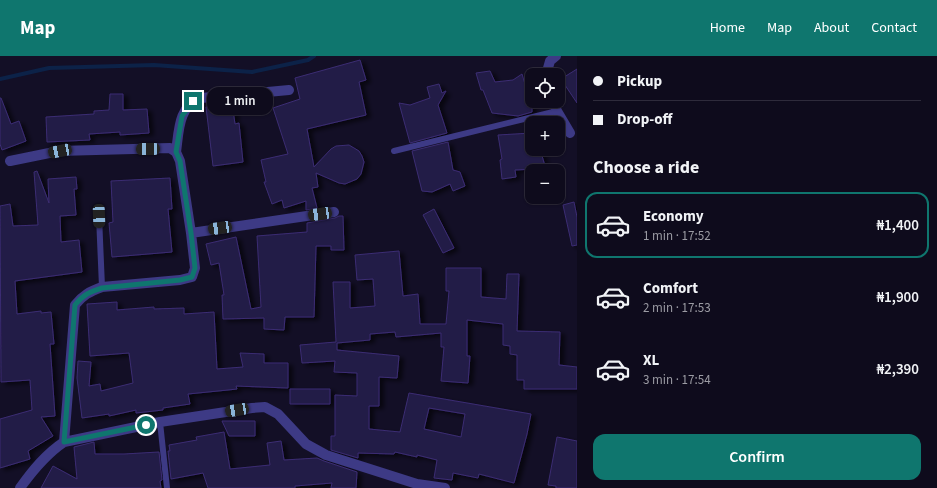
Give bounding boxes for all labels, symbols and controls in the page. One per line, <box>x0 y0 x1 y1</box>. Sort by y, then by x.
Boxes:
text: Map <box>20 15 55 42</box>
text: Home <box>710 18 745 38</box>
text: Map <box>767 18 792 38</box>
text: About <box>814 18 849 38</box>
text: Contact <box>871 18 917 38</box>
map controls <box>525 68 565 204</box>
button: locate <box>525 68 565 108</box>
text: Pickup <box>617 71 662 92</box>
callout: 1 min <box>207 87 273 115</box>
route end <box>184 92 202 110</box>
text: 1 min <box>225 92 255 110</box>
text: Drop-off <box>617 109 672 130</box>
button: + <box>525 116 565 156</box>
car <box>47 143 73 159</box>
car <box>136 143 160 155</box>
text: Choose a ride <box>593 155 699 180</box>
button: − <box>525 164 565 204</box>
car <box>93 204 105 228</box>
car <box>307 206 333 222</box>
text: Economy <box>643 206 704 227</box>
icon: car <box>595 207 631 243</box>
text: ₦1,400 <box>876 215 919 236</box>
car <box>207 220 233 236</box>
text: 1 min · 17:52 <box>643 227 711 245</box>
text: Comfort <box>643 278 698 299</box>
icon: car <box>595 279 631 315</box>
text: ₦1,900 <box>876 287 919 308</box>
text: 2 min · 17:53 <box>643 299 711 317</box>
text: XL <box>643 350 659 371</box>
icon: car <box>595 351 631 387</box>
text: ₦2,390 <box>876 359 919 380</box>
text: 3 min · 17:54 <box>643 371 711 389</box>
car <box>224 402 250 418</box>
route start <box>137 416 155 434</box>
button: Confirm <box>593 434 921 480</box>

